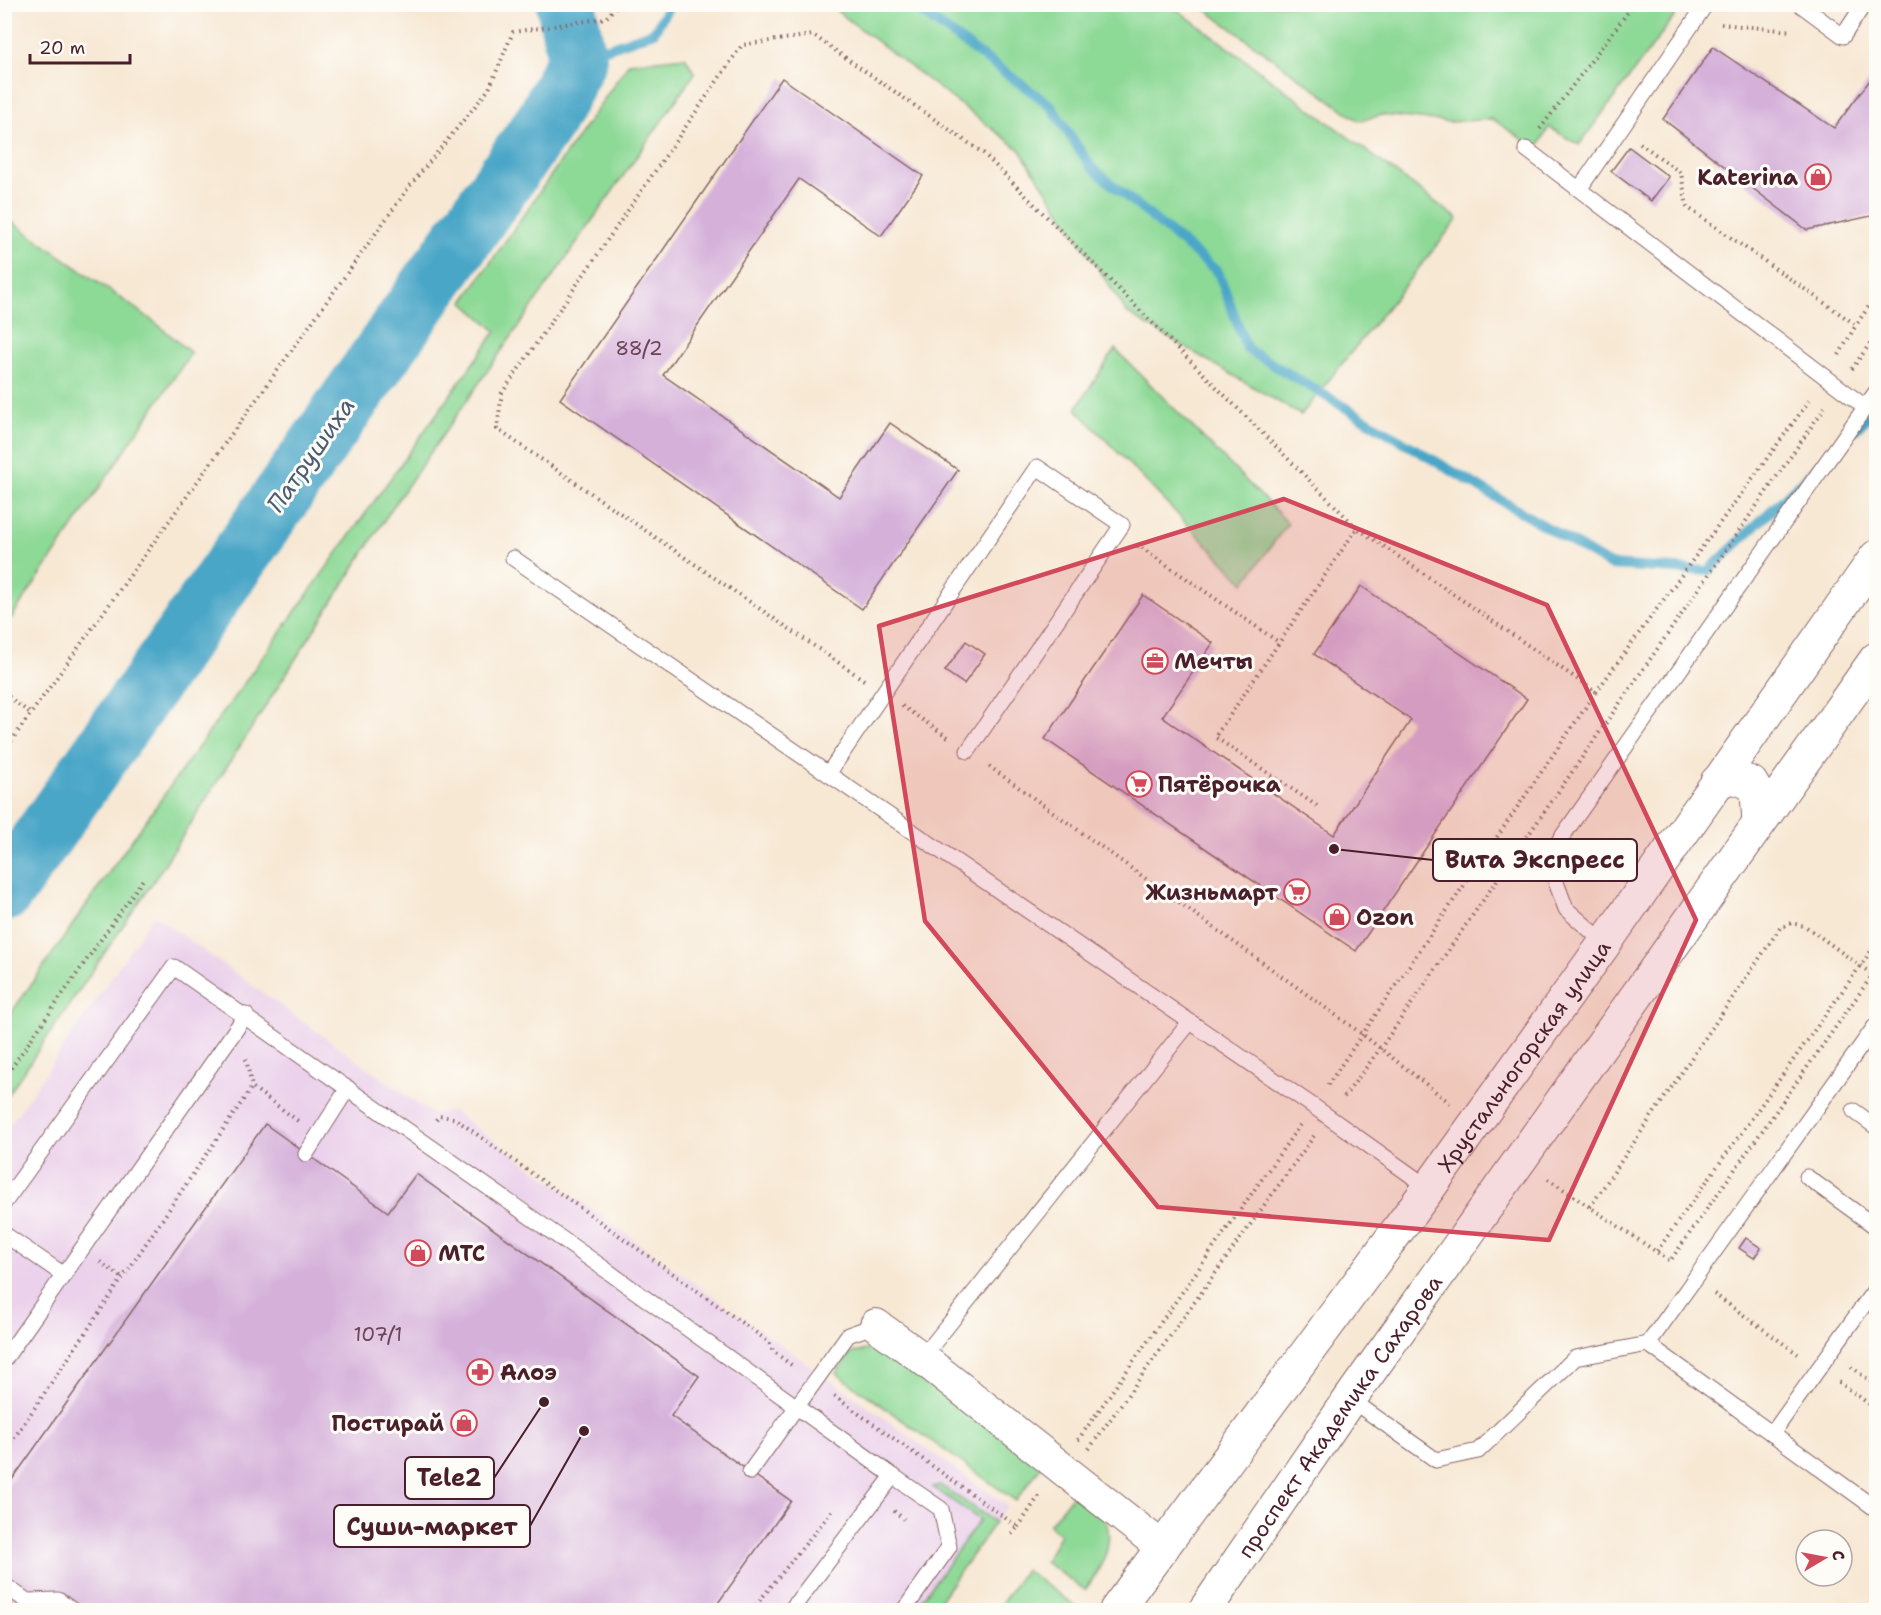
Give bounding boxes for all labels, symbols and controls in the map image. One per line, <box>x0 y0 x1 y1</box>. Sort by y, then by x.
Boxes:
scale bar <box>30 27 130 65</box>
text: 20 m <box>39 36 85 60</box>
shop icon: Katerina <box>1803 162 1833 192</box>
place label: Katerina <box>1697 163 1798 192</box>
house number: 88/2 <box>615 335 663 361</box>
water label: Патрушиха <box>260 391 362 519</box>
office icon: Мечты <box>1140 646 1170 676</box>
place label: Мечты <box>1174 647 1253 676</box>
supermarket icon: Пятёрочка <box>1124 769 1154 799</box>
place label: Пятёрочка <box>1158 770 1281 799</box>
callout: Вита Экспресс <box>1433 839 1637 881</box>
text: Вита Экспресс <box>1445 844 1625 876</box>
supermarket icon: Жизньмарт <box>1282 877 1312 907</box>
place label: Жизньмарт <box>1146 878 1279 907</box>
shop icon: Ozon <box>1322 902 1352 932</box>
place label: Ozon <box>1356 903 1414 932</box>
street label: Хрустальногорская улица <box>1431 934 1618 1178</box>
shop icon: МТС <box>403 1238 433 1268</box>
place label: МТС <box>438 1239 485 1268</box>
street label: проспект Академика Сахарова <box>1231 1269 1449 1564</box>
house number: 107/1 <box>353 1321 403 1347</box>
pharmacy icon: Алоэ <box>465 1357 495 1387</box>
place label: Алоэ <box>500 1358 557 1387</box>
shop icon: Постирай <box>449 1408 479 1438</box>
place label: Постирай <box>331 1409 444 1438</box>
callout: Tele2 <box>405 1457 494 1499</box>
text: Tele2 <box>416 1462 482 1494</box>
callout: Суши-маркет <box>334 1505 530 1547</box>
text: Суши-маркет <box>346 1511 518 1543</box>
north arrow <box>1794 1528 1854 1588</box>
text: С <box>1827 1549 1850 1562</box>

